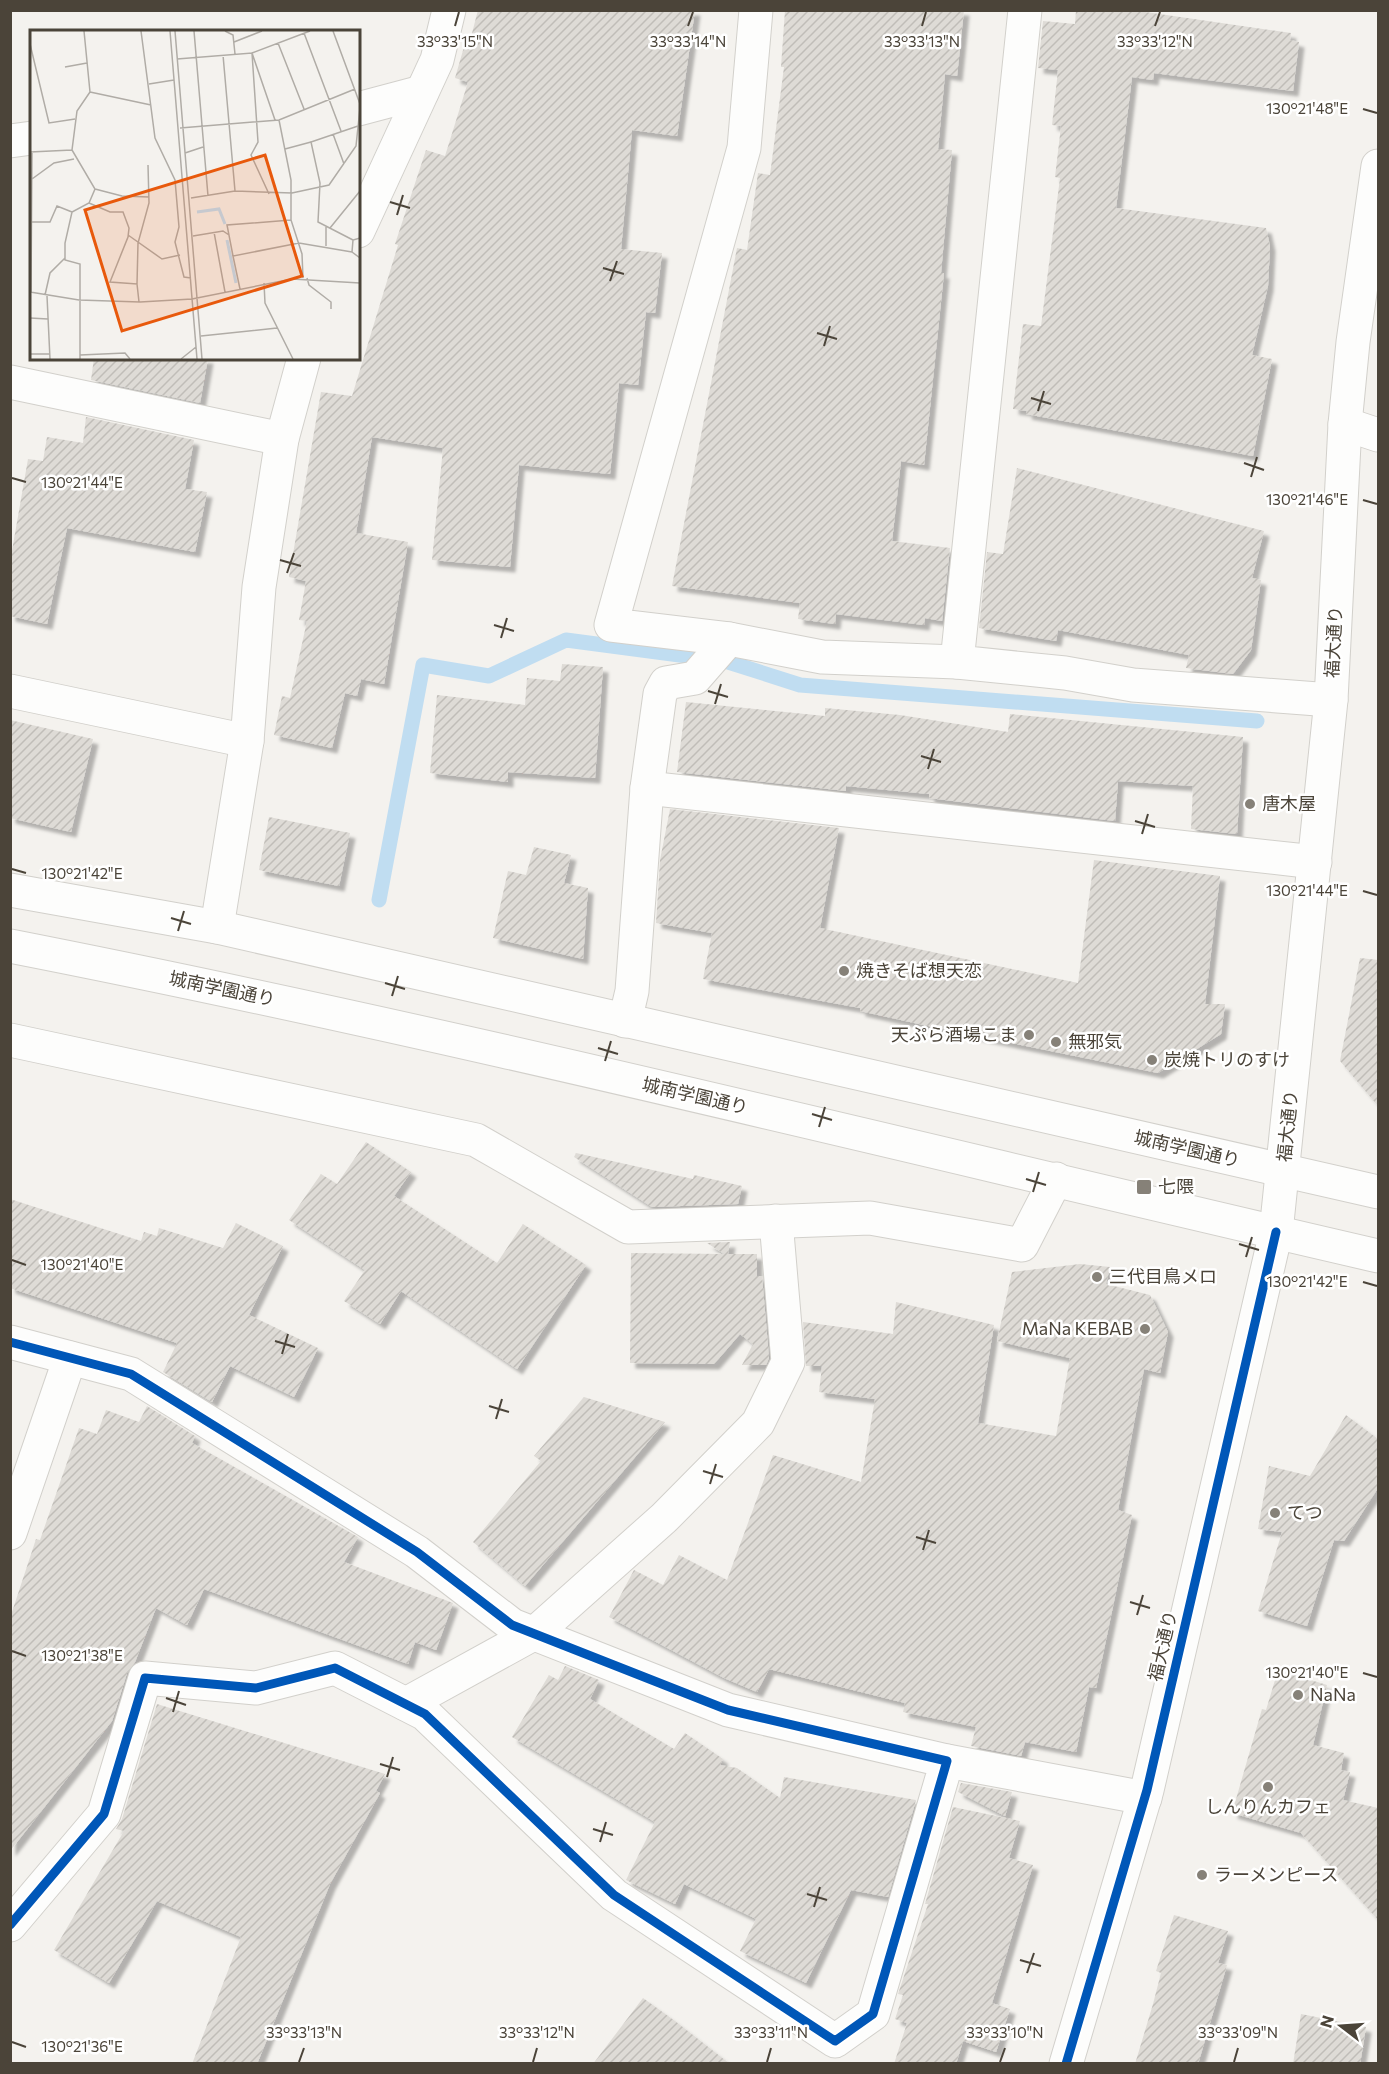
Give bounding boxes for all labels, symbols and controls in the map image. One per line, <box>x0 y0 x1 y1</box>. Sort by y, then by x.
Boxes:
inset map <box>30 30 360 360</box>
text: 33°33'15"N <box>417 32 493 50</box>
text: 33°33'14"N <box>650 32 726 50</box>
text: 33°33'13"N <box>884 32 960 50</box>
text: 33°33'12"N <box>1117 32 1193 50</box>
text: 130°21'48"E <box>1266 99 1348 117</box>
text: 130°21'44"E <box>41 473 123 491</box>
text: 130°21'46"E <box>1266 490 1348 508</box>
street label: 福大通り <box>1320 605 1346 678</box>
place label: 唐木屋 <box>1262 792 1316 814</box>
marker: 唐木屋 <box>1243 797 1257 811</box>
text: 130°21'42"E <box>41 864 123 882</box>
text: 130°21'44"E <box>1266 881 1348 899</box>
place label: 焼きそば想天恋 <box>856 959 982 981</box>
marker: 焼きそば想天恋 <box>837 964 851 978</box>
street label: 城南学園通り <box>167 966 277 1010</box>
place label: 天ぷら酒場こま <box>891 1023 1017 1045</box>
marker: 天ぷら酒場こま <box>1022 1028 1036 1042</box>
place label: 無邪気 <box>1068 1030 1122 1052</box>
marker: 無邪気 <box>1049 1035 1063 1049</box>
place label: 炭焼トリのすけ <box>1164 1048 1290 1070</box>
marker: 炭焼トリのすけ <box>1145 1053 1159 1067</box>
street label: 城南学園通り <box>640 1072 750 1118</box>
street label: 福大通り <box>1272 1089 1302 1163</box>
street label: 城南学園通り <box>1132 1125 1242 1171</box>
place label: 七隈 <box>1158 1175 1194 1197</box>
marker: 七隈 <box>1135 1178 1153 1196</box>
text: 130°21'40"E <box>41 1255 123 1273</box>
place label: 三代目鳥メロ <box>1109 1265 1217 1287</box>
marker: 三代目鳥メロ <box>1090 1270 1104 1284</box>
text: 130°21'42"E <box>1266 1272 1348 1290</box>
place label: MaNa KEBAB <box>1022 1317 1133 1339</box>
marker: MaNa KEBAB <box>1138 1322 1152 1336</box>
place label: てつ <box>1287 1501 1323 1523</box>
marker: てつ <box>1268 1506 1282 1520</box>
street label: 福大通り <box>1143 1608 1181 1683</box>
text: 130°21'38"E <box>41 1646 123 1664</box>
text: 130°21'40"E <box>1266 1663 1348 1681</box>
place label: NaNa <box>1310 1683 1356 1705</box>
marker: NaNa <box>1291 1688 1305 1702</box>
marker: しんりんカフェ <box>1261 1780 1275 1794</box>
place label: しんりんカフェ <box>1205 1795 1331 1817</box>
place label: ラーメンピース <box>1214 1863 1338 1885</box>
marker: ラーメンピース <box>1195 1868 1209 1882</box>
north arrow <box>1311 1996 1371 2056</box>
text: N <box>1315 2013 1337 2030</box>
text: 33°33'13"N <box>266 2023 342 2041</box>
text: 33°33'12"N <box>499 2023 575 2041</box>
text: 33°33'11"N <box>734 2023 808 2041</box>
text: 33°33'10"N <box>966 2023 1044 2041</box>
text: 33°33'09"N <box>1198 2023 1278 2041</box>
text: 130°21'36"E <box>41 2037 123 2055</box>

